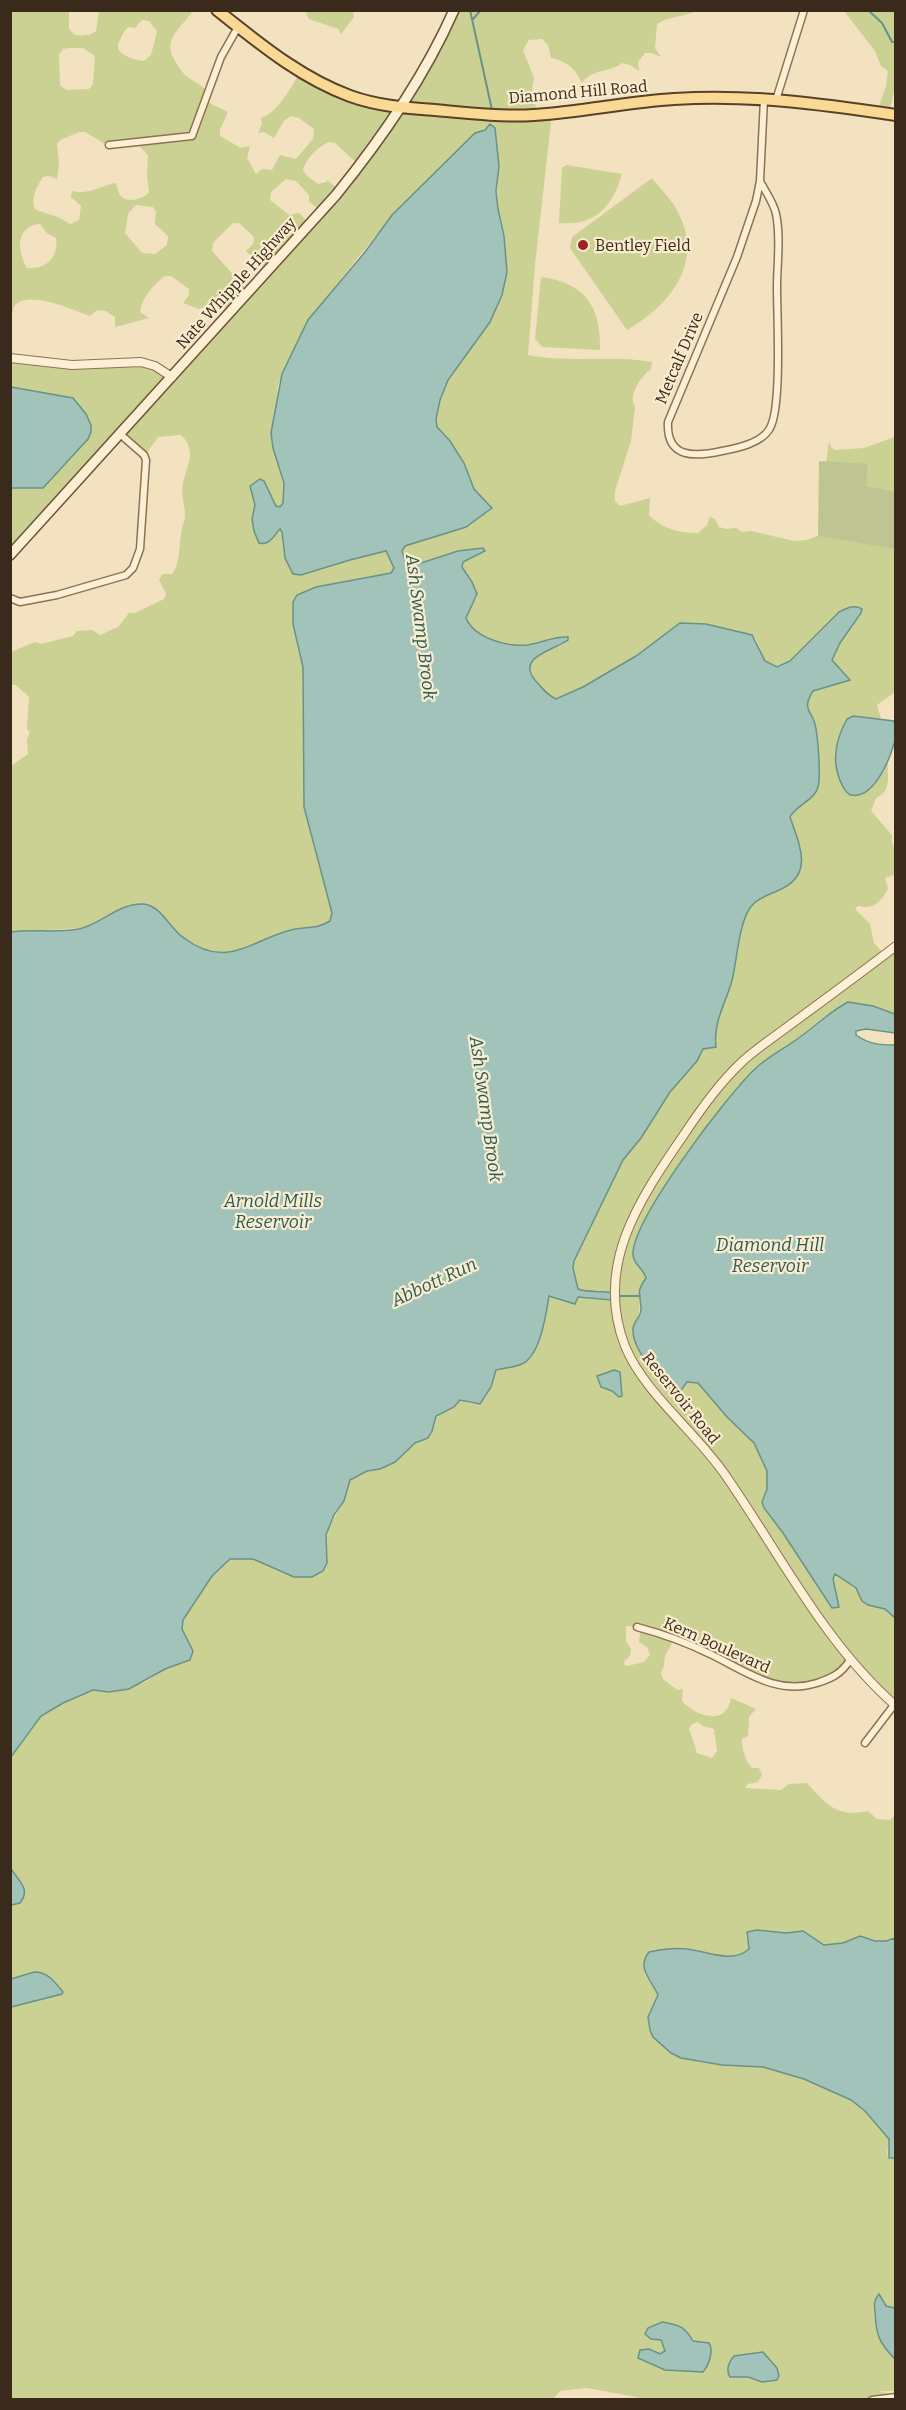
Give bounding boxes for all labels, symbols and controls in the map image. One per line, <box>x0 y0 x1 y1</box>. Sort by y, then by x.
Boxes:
street label: Diamond Hill Road <box>508 76 649 108</box>
street label: Nate Whipple Highway <box>172 213 300 353</box>
place label: Bentley Field <box>595 236 691 255</box>
marker: Bentley Field <box>576 238 590 252</box>
street label: Metcalf Drive <box>651 309 707 407</box>
water label: Ash Swamp Brook <box>401 552 441 701</box>
water label: Ash Swamp Brook <box>465 1034 507 1183</box>
water label: Arnold Mills Reservoir <box>223 1190 322 1233</box>
water label: Diamond Hill Reservoir <box>716 1234 824 1277</box>
water label: Abbott Run <box>387 1253 480 1312</box>
street label: Reservoir Road <box>638 1348 724 1448</box>
street label: Kern Boulevard <box>661 1613 774 1677</box>

